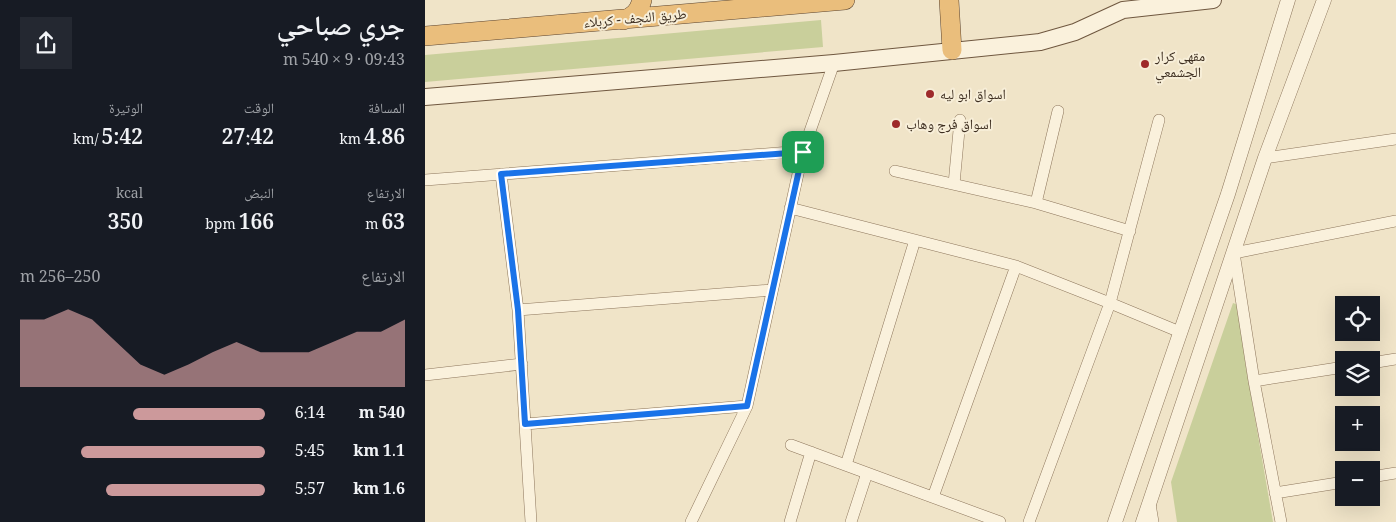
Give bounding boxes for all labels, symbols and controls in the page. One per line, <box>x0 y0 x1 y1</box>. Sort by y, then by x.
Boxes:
street label: طريق النجف - كربلاء <box>583 4 688 36</box>
text: جري صباحي <box>277 5 405 53</box>
button: share <box>20 17 72 69</box>
place label: مقهى كرار الجشمعي <box>1154 46 1205 86</box>
text: 09:43 · 9 × 540 m <box>283 48 405 75</box>
marker: مقهى كرار الجشمعي <box>1139 58 1151 70</box>
place label: اسواق ابو ليه <box>940 84 1006 108</box>
marker: اسواق ابو ليه <box>924 88 936 100</box>
text: الوتيرة <box>109 98 143 122</box>
text: الوقت <box>244 98 274 122</box>
text: المسافة <box>368 98 405 122</box>
place label: اسواق فرج وهاب <box>906 114 992 138</box>
marker: اسواق فرج وهاب <box>890 118 902 130</box>
text: 5:42 <box>102 122 143 157</box>
text: 27:42 <box>222 122 274 157</box>
text: 4.86 <box>364 122 405 157</box>
text: /km <box>73 129 102 153</box>
text: km <box>340 129 364 153</box>
pin <box>782 131 824 173</box>
icon: arrive <box>789 138 817 166</box>
text: kcal <box>116 183 143 207</box>
text: النبض <box>244 183 274 207</box>
text: الارتفاع <box>367 183 405 207</box>
text: 350 <box>108 207 143 242</box>
text: 166 <box>239 207 274 242</box>
text: 63 <box>382 207 405 242</box>
text: bpm <box>205 214 239 238</box>
text: m <box>365 214 382 238</box>
text: 250–256 m <box>20 265 100 292</box>
text: الارتفاع <box>361 265 405 292</box>
map controls <box>1335 296 1380 506</box>
button: locate <box>1335 296 1380 341</box>
button: layers <box>1335 351 1380 396</box>
text: 6:14 <box>295 401 325 428</box>
text: 540 m <box>359 401 405 428</box>
button: + <box>1335 406 1380 451</box>
text: 5:45 <box>295 439 325 466</box>
text: 1.1 km <box>353 439 405 466</box>
button: − <box>1335 461 1380 506</box>
text: 5:57 <box>295 477 325 504</box>
text: 1.6 km <box>353 477 405 504</box>

